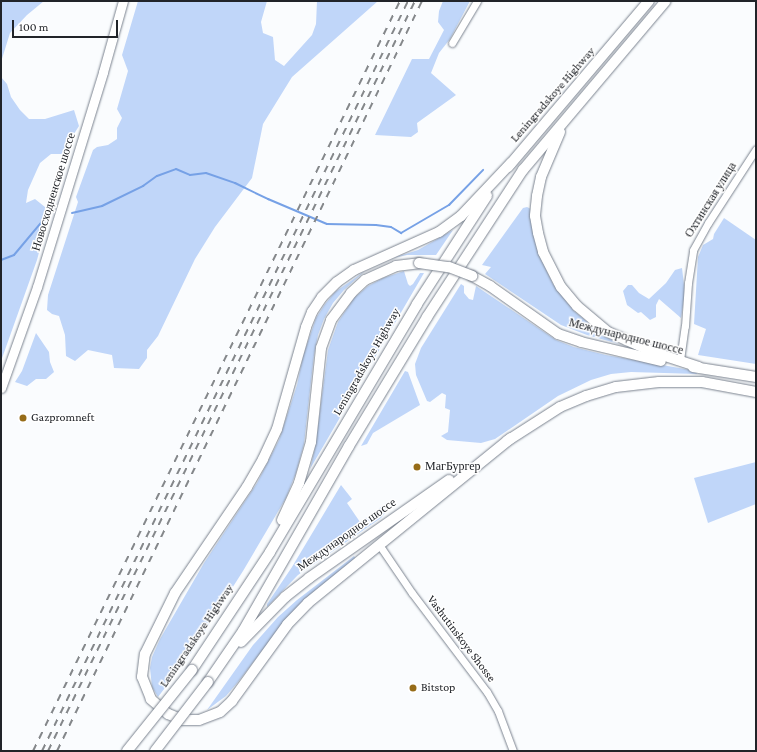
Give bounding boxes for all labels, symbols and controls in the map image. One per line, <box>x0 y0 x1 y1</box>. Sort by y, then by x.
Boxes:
scale bar <box>14 12 120 38</box>
text: 100 m <box>19 20 48 34</box>
street label: Leningradskoye Highway <box>508 45 598 145</box>
street label: Новосходненское шоссе <box>29 131 79 253</box>
street label: Охтинская улица <box>682 160 740 240</box>
street label: Leningradskoye Highway <box>330 306 404 418</box>
street label: Международное шоссе <box>567 316 685 358</box>
place label: Gazpromneft <box>31 411 94 425</box>
marker: Gazpromneft <box>18 413 28 423</box>
place label: МагБургер <box>425 460 481 474</box>
marker: МагБургер <box>412 462 422 472</box>
street label: Международное шоссе <box>295 495 399 575</box>
street label: Leningradskoye Highway <box>157 582 237 690</box>
street label: Vashutinskoye Shosse <box>424 593 498 685</box>
place label: Bitstop <box>421 681 455 695</box>
marker: Bitstop <box>408 683 418 693</box>

